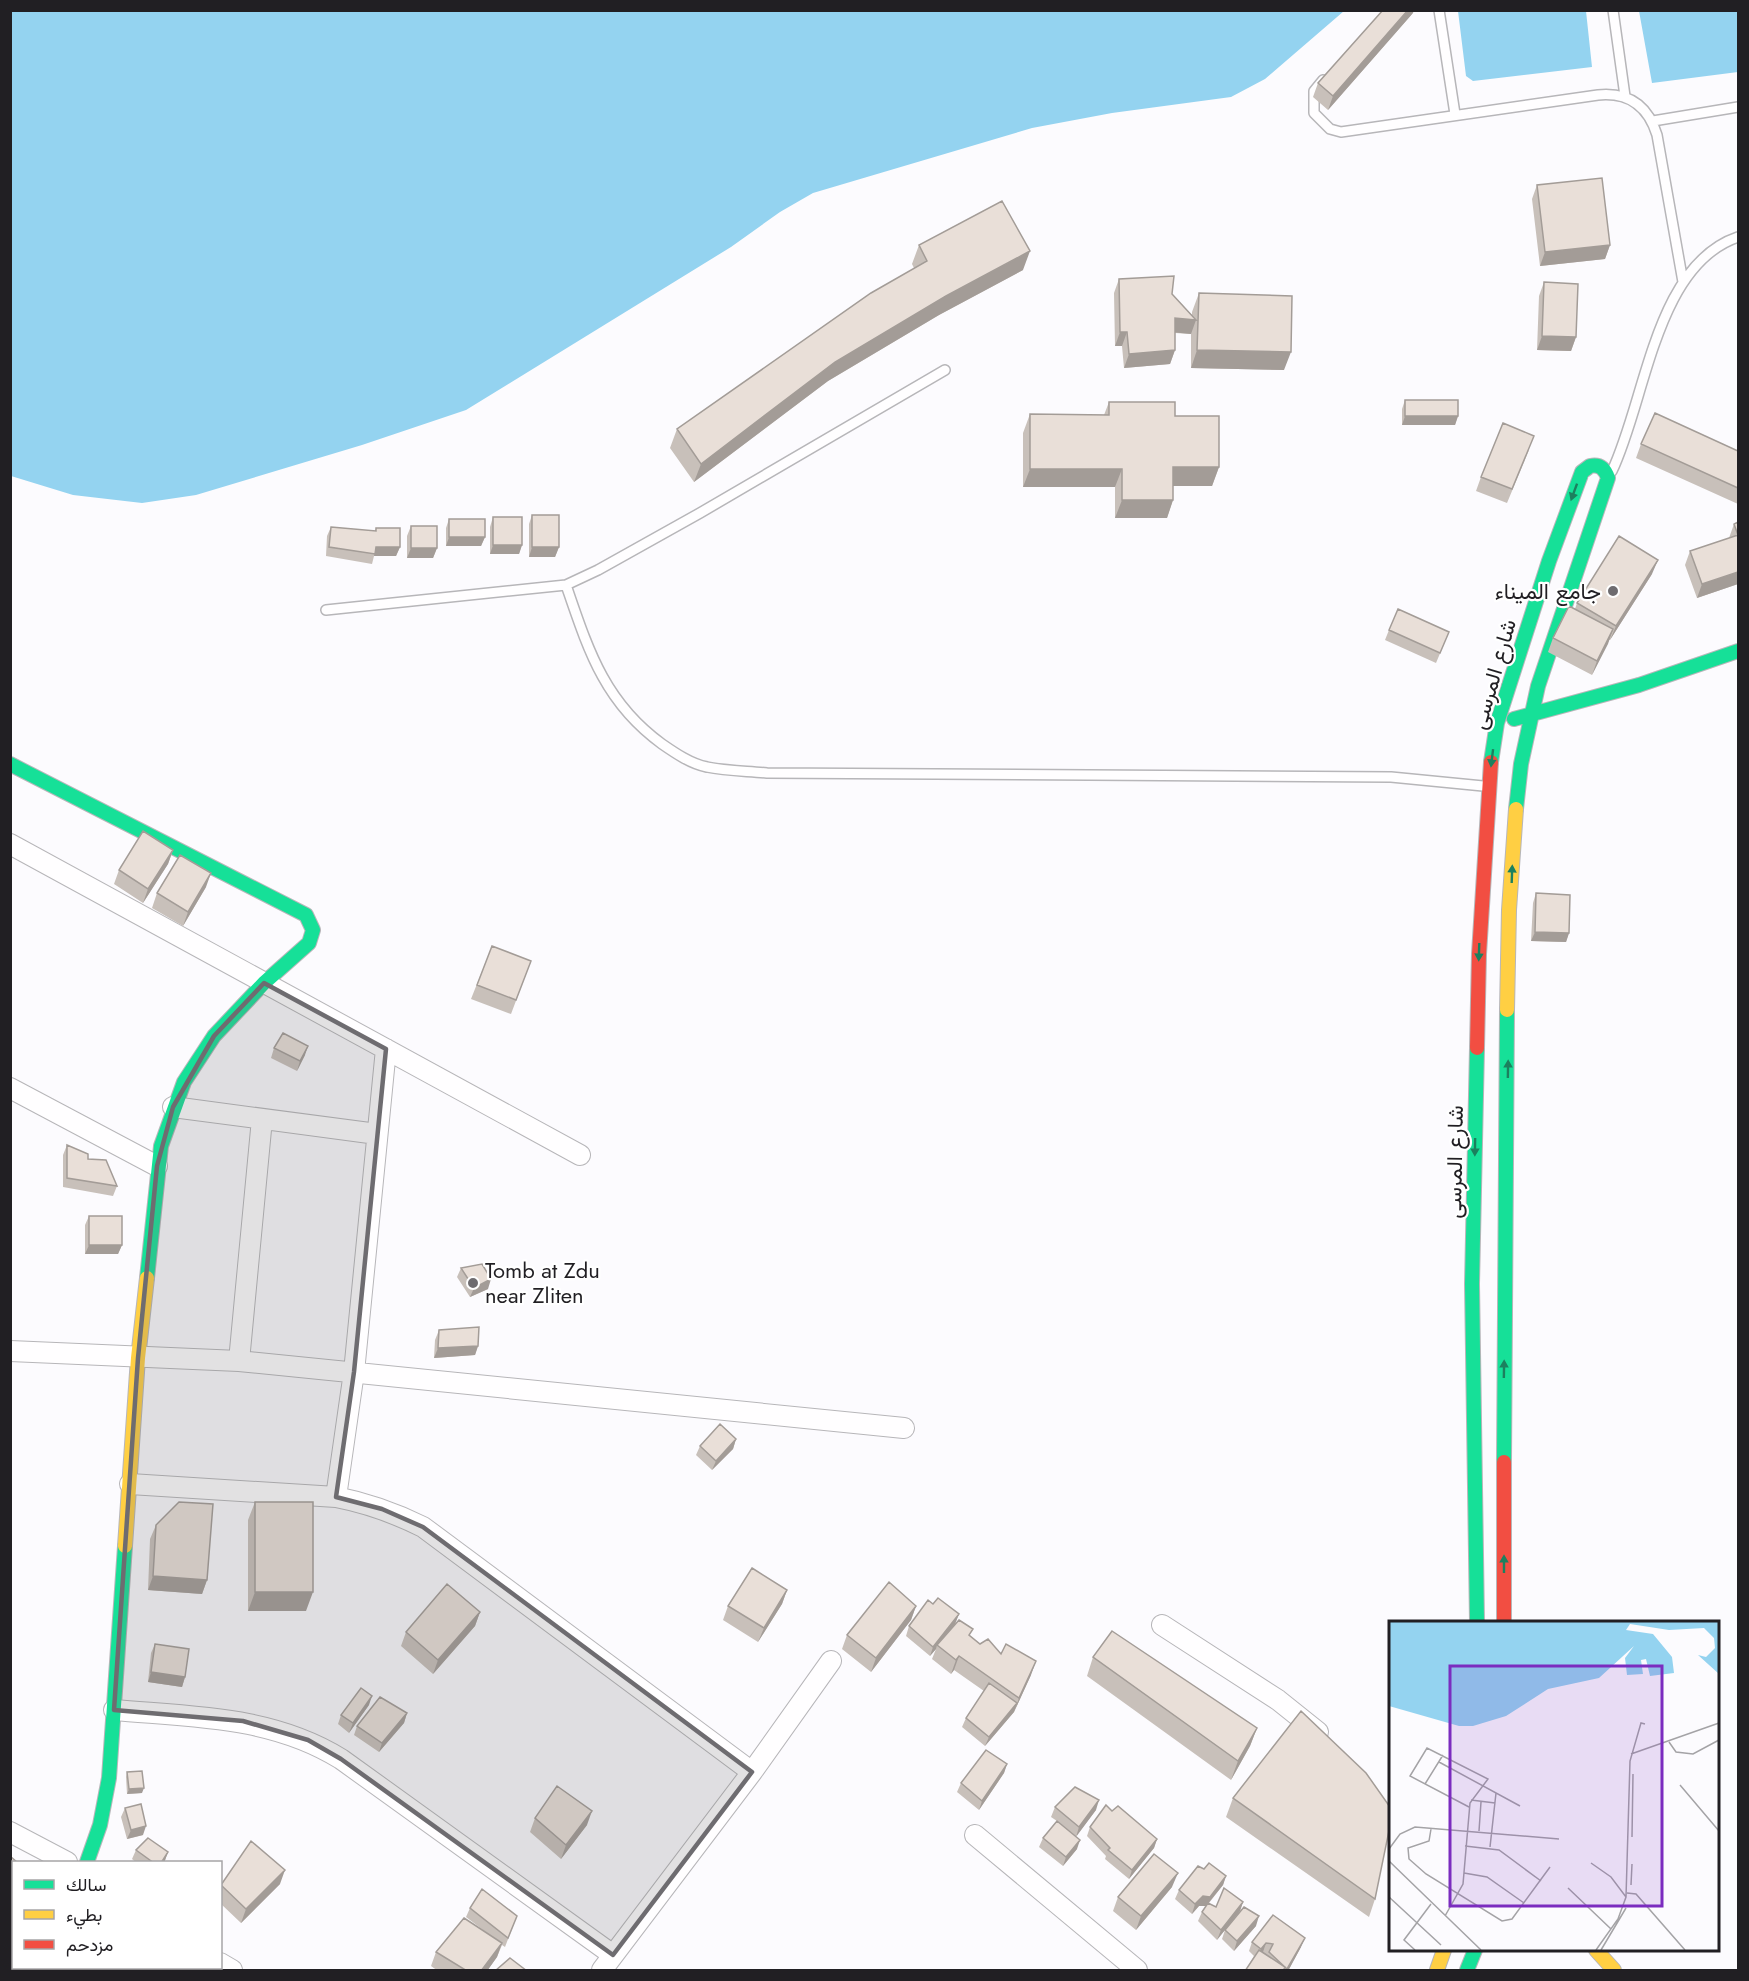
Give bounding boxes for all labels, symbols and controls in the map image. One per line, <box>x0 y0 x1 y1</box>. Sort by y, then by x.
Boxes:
one-way arrow <box>1569 483 1579 501</box>
place label: جامع الميناء <box>1495 575 1601 607</box>
marker: جامع الميناء <box>1606 584 1620 598</box>
street label: شارع المرسى <box>1462 615 1524 733</box>
one-way arrow <box>1487 748 1497 767</box>
one-way arrow <box>1507 865 1516 884</box>
one-way arrow <box>1475 943 1484 962</box>
one-way arrow <box>1503 1060 1512 1079</box>
street label: شارع المرسى <box>1437 1105 1471 1219</box>
one-way arrow <box>1470 1138 1480 1157</box>
place label: Tomb at Zdu near Zliten <box>485 1254 600 1311</box>
marker: Tomb at Zdu near Zliten <box>466 1276 480 1290</box>
one-way arrow <box>1500 1360 1509 1379</box>
one-way arrow <box>1499 1555 1509 1574</box>
inset map <box>1389 1621 1719 1951</box>
legend <box>12 1861 222 1969</box>
text: سالك <box>66 1872 106 1898</box>
text: بطيء <box>66 1902 102 1930</box>
text: مزدحم <box>66 1932 113 1958</box>

